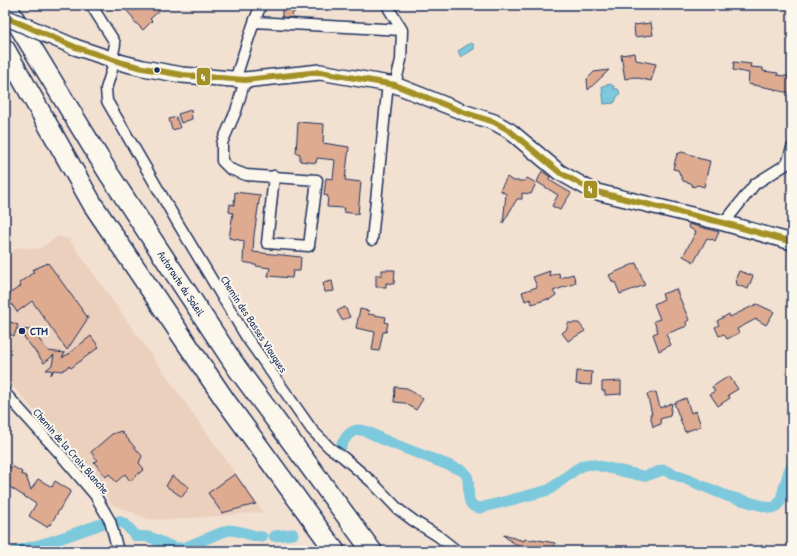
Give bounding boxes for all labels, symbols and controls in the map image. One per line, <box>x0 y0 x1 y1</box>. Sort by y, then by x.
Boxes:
unlabelled marker <box>152 65 162 75</box>
line badge: 4 <box>196 67 211 86</box>
text: 4 <box>201 70 205 84</box>
line badge: 4 <box>583 180 598 199</box>
text: 4 <box>588 182 592 196</box>
street label: Autoroute du Soleil <box>155 248 208 319</box>
street label: Chemin des Basses Viougues <box>217 273 291 375</box>
place label: CTM <box>30 324 48 338</box>
marker: CTM <box>17 326 27 336</box>
street label: Chemin de la Croix Blanche <box>30 405 112 497</box>

